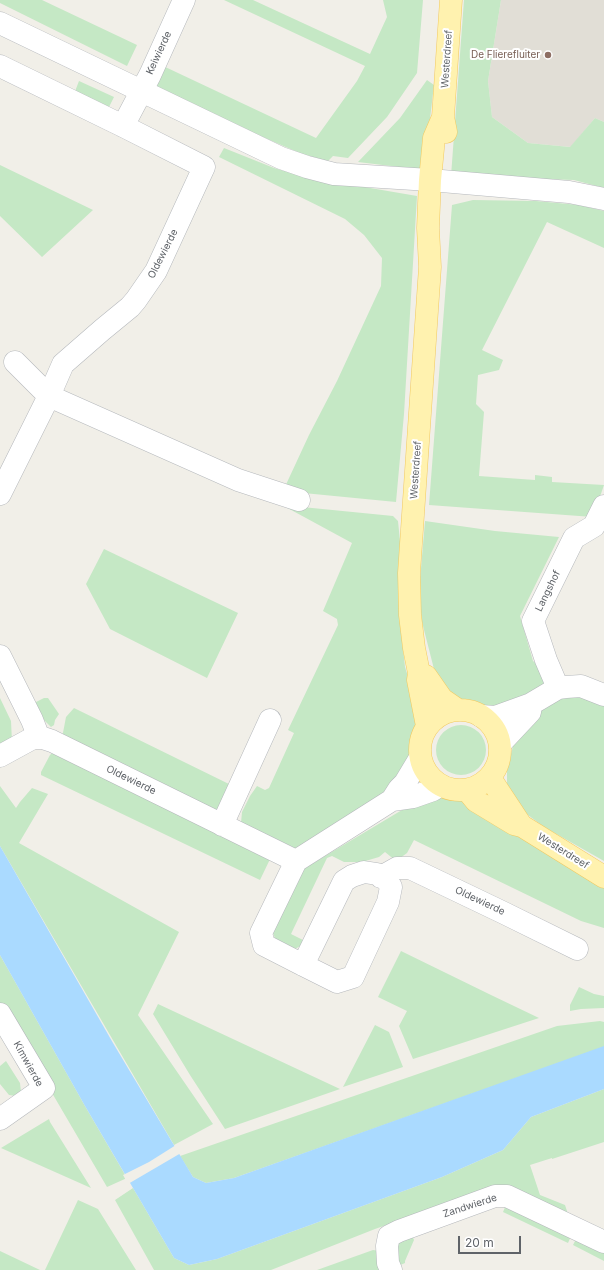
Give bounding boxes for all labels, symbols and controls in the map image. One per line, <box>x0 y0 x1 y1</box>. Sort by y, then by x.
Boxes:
street label: Keiwierde <box>144 29 174 77</box>
street label: Westerdreef <box>439 30 455 88</box>
place label: De Flierefluiter <box>471 49 540 61</box>
marker: De Flierefluiter <box>543 50 553 60</box>
street label: Oldewierde <box>145 227 181 281</box>
street label: Westerdreef <box>408 441 424 499</box>
street label: Langshof <box>533 569 563 613</box>
street label: Oldewierde <box>104 763 158 797</box>
street label: Westerdreef <box>535 831 591 871</box>
street label: Oldewierde <box>453 884 507 918</box>
street label: Kimwierde <box>11 1039 45 1089</box>
street label: Zandwierde <box>442 1192 498 1220</box>
scale bar <box>460 1228 523 1254</box>
text: 20 m <box>465 1235 494 1250</box>

